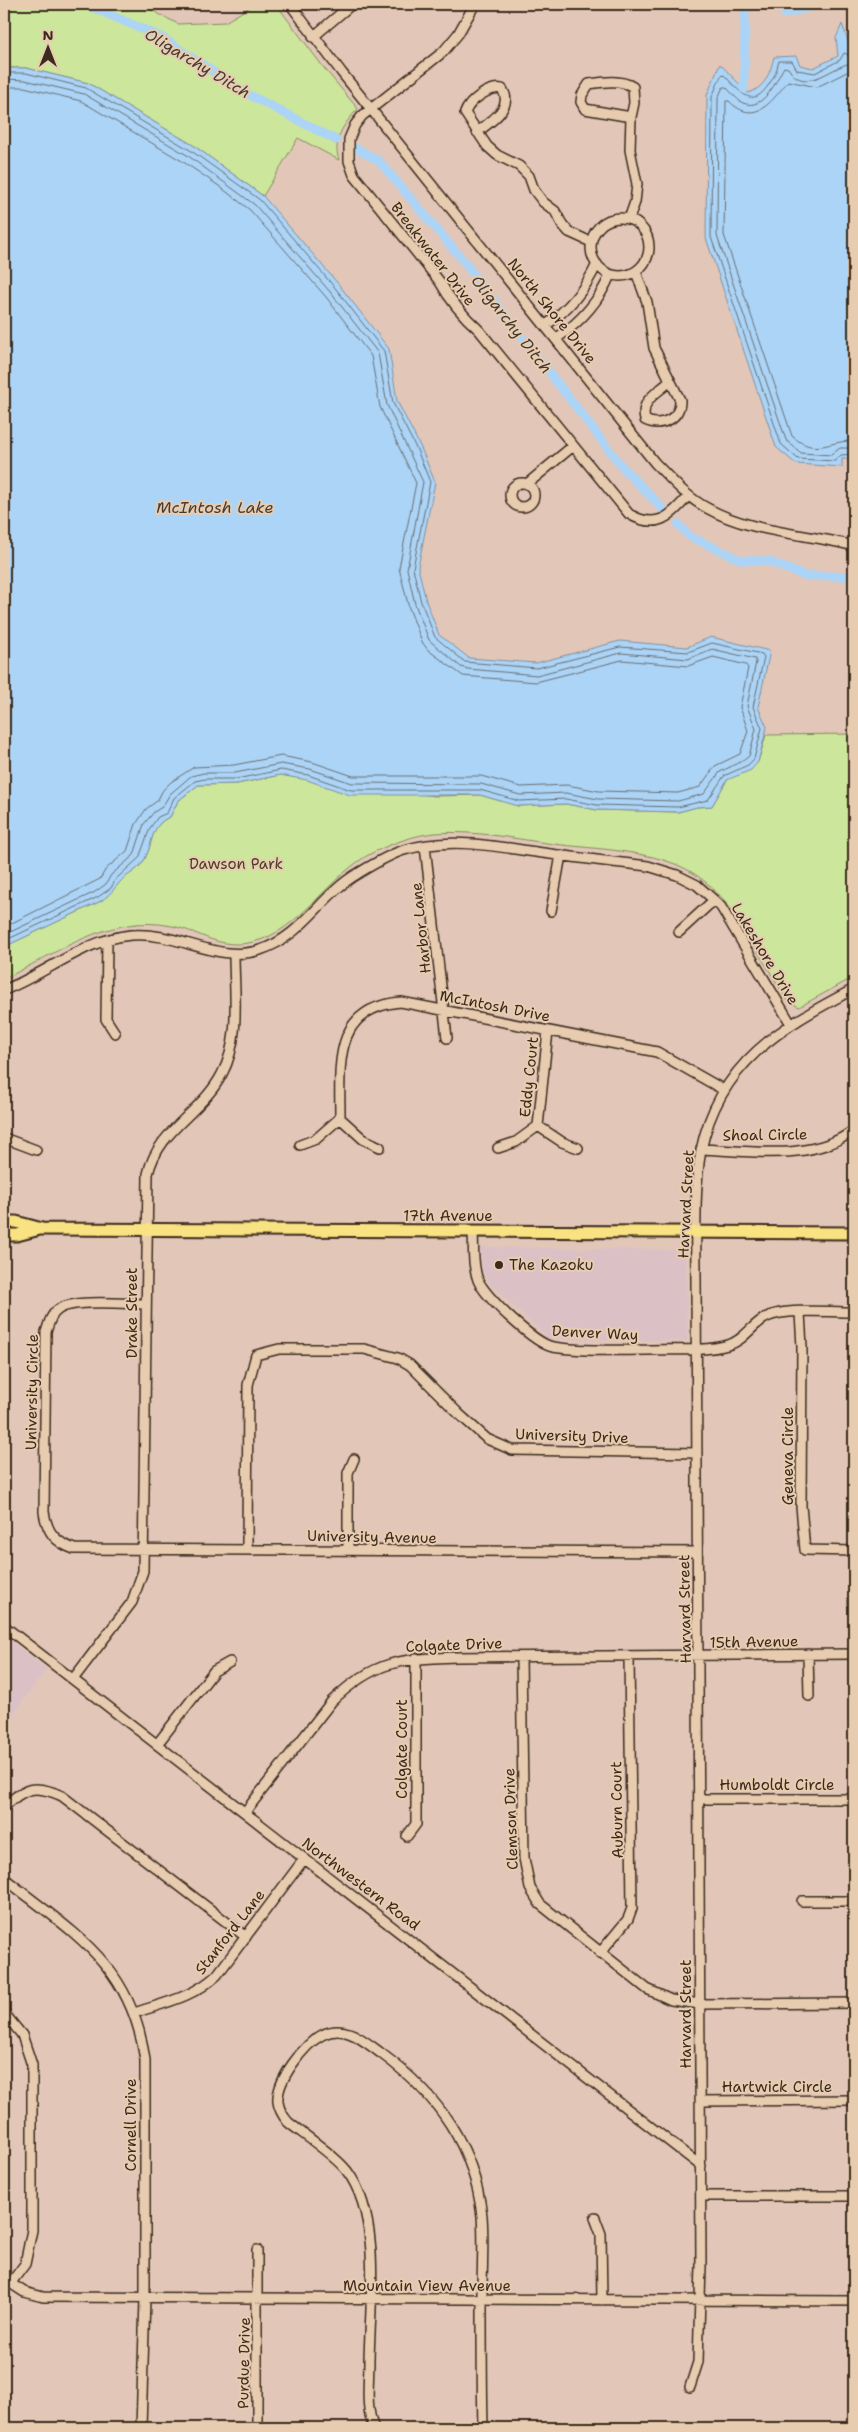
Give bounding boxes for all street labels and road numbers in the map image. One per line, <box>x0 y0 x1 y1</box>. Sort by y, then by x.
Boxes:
street label: Breakwater Drive <box>386 198 480 310</box>
street label: North Shore Drive <box>503 254 601 368</box>
street label: Harbor Lane <box>406 881 436 975</box>
street label: Lakeshore Drive <box>727 899 803 1009</box>
street label: McIntosh Drive <box>438 985 552 1027</box>
street label: Eddy Court <box>515 1036 543 1118</box>
street label: Shoal Circle <box>722 1124 808 1146</box>
street label: Harvard Street <box>673 1149 699 1259</box>
street label: 17th Avenue <box>403 1206 493 1226</box>
street label: Drake Street <box>122 1267 142 1359</box>
street label: Denver Way <box>551 1321 639 1345</box>
street label: University Circle <box>21 1334 43 1450</box>
street label: Geneva Circle <box>778 1407 798 1505</box>
street label: University Drive <box>515 1424 629 1448</box>
street label: University Avenue <box>307 1526 437 1548</box>
street label: Harvard Street <box>674 1554 696 1664</box>
street label: 15th Avenue <box>709 1631 799 1653</box>
street label: Colgate Drive <box>405 1633 503 1657</box>
street label: Colgate Court <box>392 1699 412 1799</box>
street label: Auburn Court <box>606 1761 628 1859</box>
street label: Clemson Drive <box>499 1768 523 1870</box>
street label: Humboldt Circle <box>719 1775 835 1795</box>
street label: Northwestern Road <box>298 1833 425 1935</box>
street label: Stanford Lane <box>190 1885 270 1979</box>
street label: Harvard Street <box>676 1960 696 2068</box>
street label: Hartwick Circle <box>722 2077 832 2097</box>
street label: Cornell Drive <box>121 2079 141 2171</box>
street label: Mountain View Avenue <box>343 2276 511 2296</box>
street label: Purdue Drive <box>233 2317 255 2409</box>

